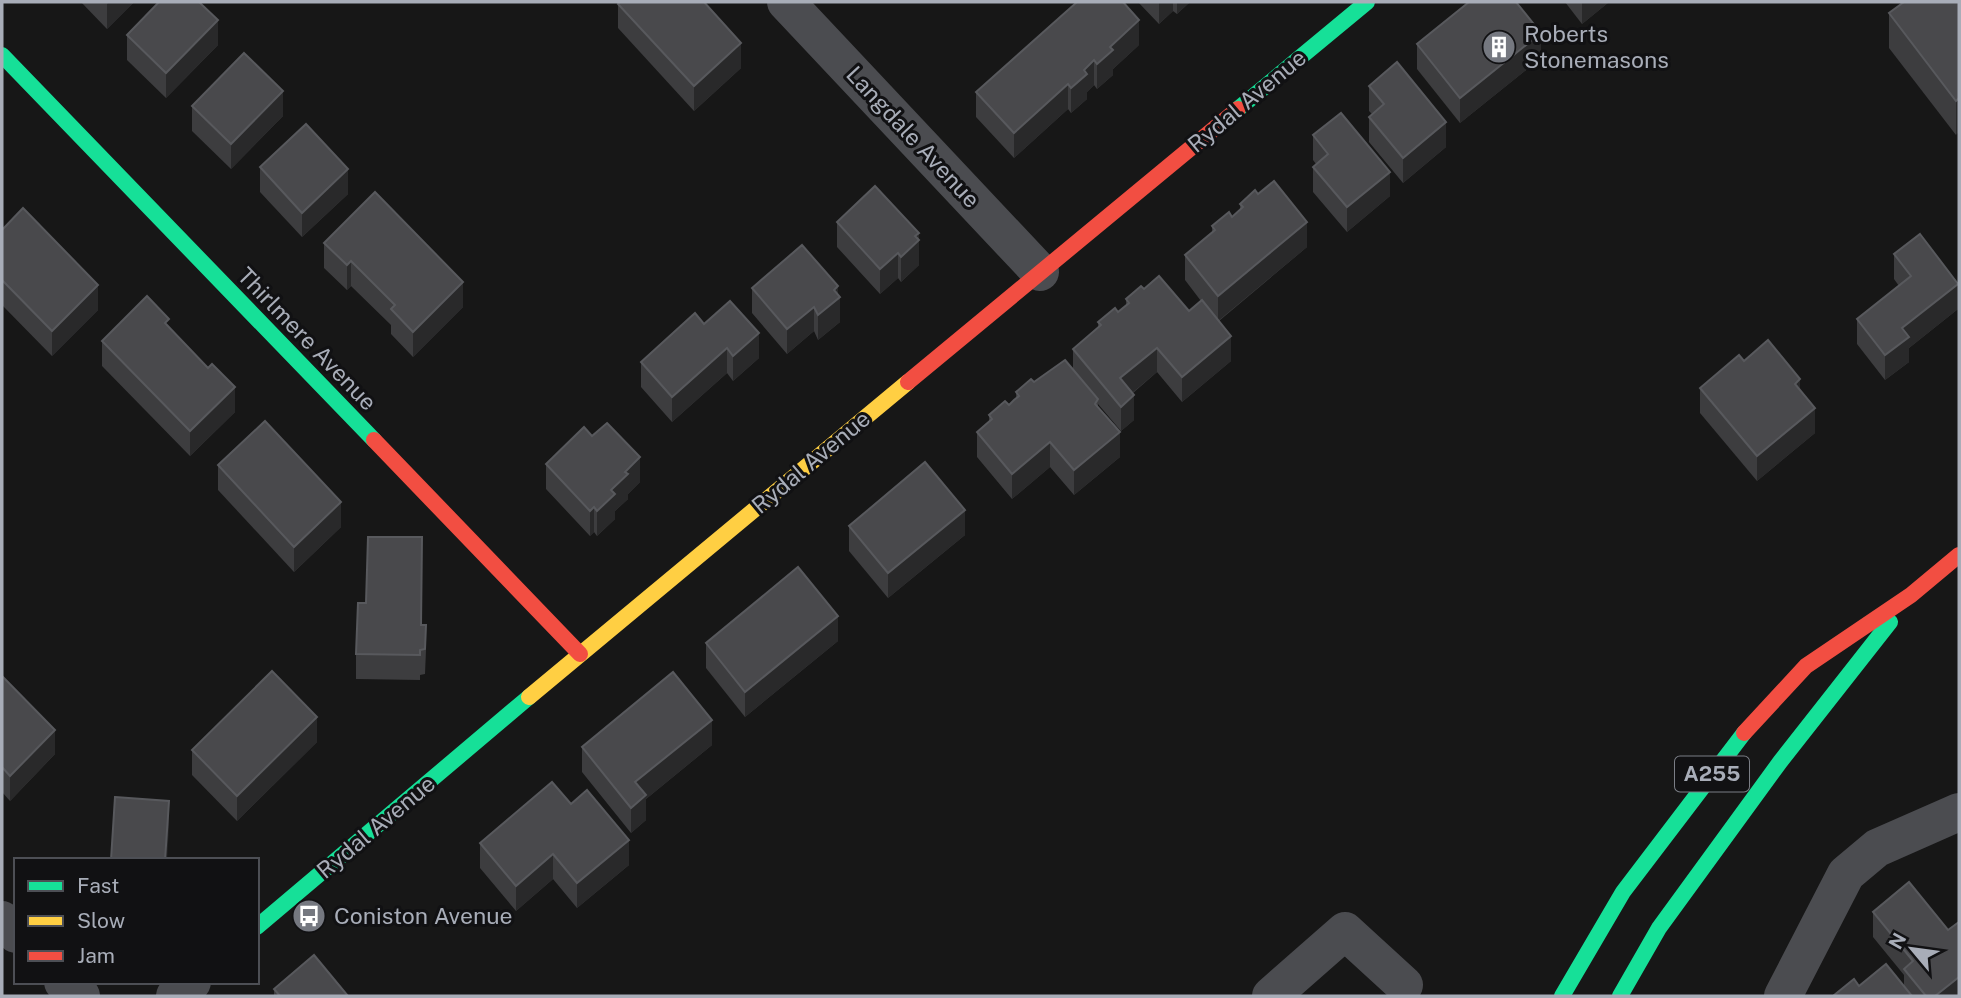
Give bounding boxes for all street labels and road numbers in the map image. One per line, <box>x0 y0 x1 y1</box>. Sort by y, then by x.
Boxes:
street label: Rydal Avenue <box>1182 43 1311 158</box>
street label: Langdale Avenue <box>841 60 986 213</box>
street label: Thirlmere Avenue <box>232 262 382 416</box>
street label: Rydal Avenue <box>746 404 875 519</box>
road number: A255 <box>1675 756 1749 792</box>
street label: Rydal Avenue <box>311 769 440 884</box>

